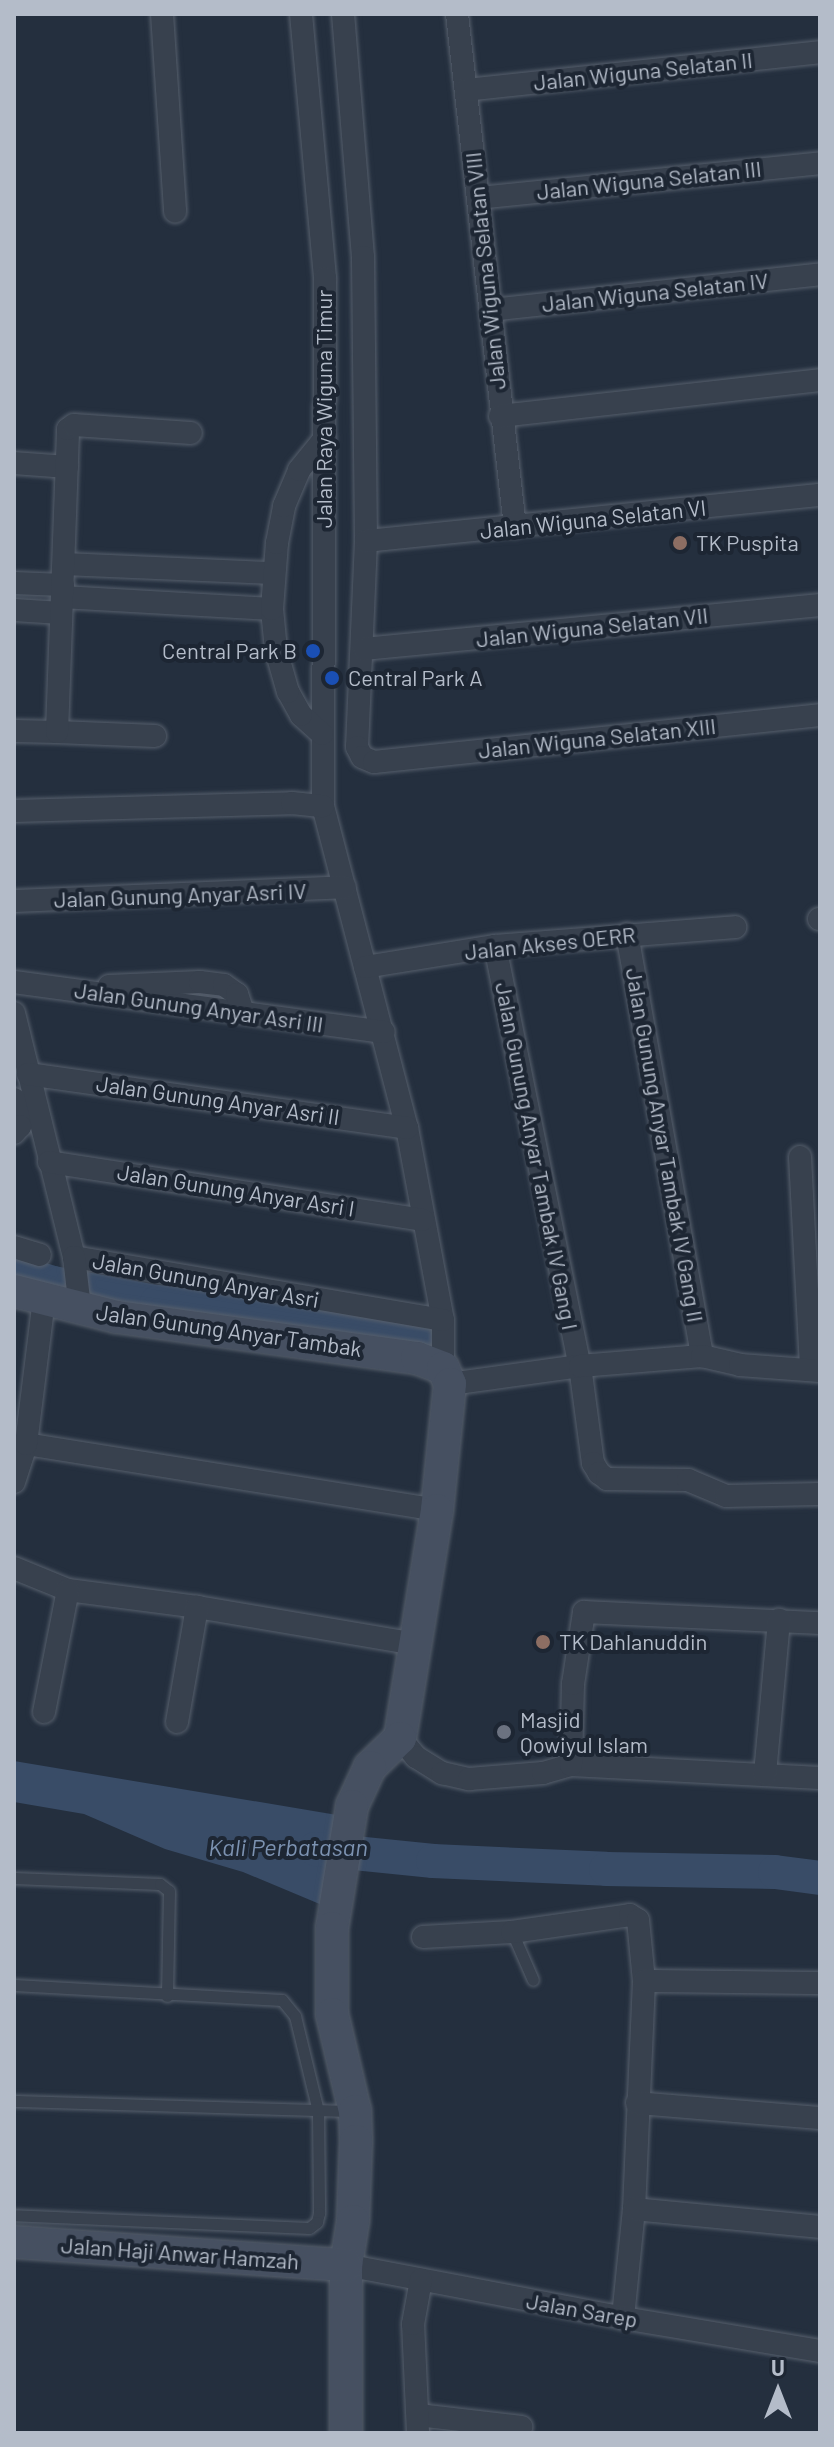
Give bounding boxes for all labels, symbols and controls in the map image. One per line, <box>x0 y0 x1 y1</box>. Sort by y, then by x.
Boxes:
street label: Jalan Wiguna Selatan II <box>532 46 754 96</box>
street label: Jalan Wiguna Selatan VIII <box>459 151 511 391</box>
street label: Jalan Wiguna Selatan III <box>535 155 763 205</box>
street label: Jalan Wiguna Selatan IV <box>541 267 769 317</box>
street label: Jalan Raya Wiguna Timur <box>311 290 337 528</box>
street label: Jalan Wiguna Selatan VI <box>479 494 707 544</box>
place label: TK Puspita <box>696 530 799 556</box>
marker: TK Puspita <box>671 534 689 552</box>
street label: Jalan Wiguna Selatan VII <box>475 602 709 652</box>
place label: Central Park B <box>162 638 297 664</box>
marker: Central Park B <box>304 642 322 660</box>
place label: Central Park A <box>348 665 483 691</box>
marker: Central Park A <box>323 669 341 687</box>
street label: Jalan Wiguna Selatan XIII <box>477 712 717 764</box>
street label: Jalan Gunung Anyar Asri IV <box>53 877 307 913</box>
street label: Jalan Akses OERR <box>463 921 637 965</box>
street label: Jalan Gunung Anyar Tambak IV Gang II <box>621 966 709 1324</box>
street label: Jalan Gunung Anyar Asri III <box>73 976 325 1038</box>
street label: Jalan Gunung Anyar Tambak IV Gang I <box>490 980 584 1332</box>
street label: Jalan Gunung Anyar Asri II <box>95 1070 341 1130</box>
street label: Jalan Gunung Anyar Asri I <box>116 1158 356 1222</box>
street label: Jalan Gunung Anyar Asri <box>91 1247 321 1313</box>
street label: Jalan Gunung Anyar Tambak <box>95 1298 363 1362</box>
place label: TK Dahlanuddin <box>559 1629 707 1655</box>
marker: TK Dahlanuddin <box>534 1633 552 1651</box>
place label: Masjid Qowiyul Islam <box>520 1706 648 1758</box>
marker: Masjid Qowiyul Islam <box>495 1723 513 1741</box>
water label: Kali Perbatasan <box>208 1833 368 1861</box>
street label: Jalan Haji Anwar Hamzah <box>60 2232 300 2274</box>
street label: Jalan Sarep <box>524 2287 640 2333</box>
north arrow <box>738 2351 818 2431</box>
text: U <box>771 2354 785 2380</box>

